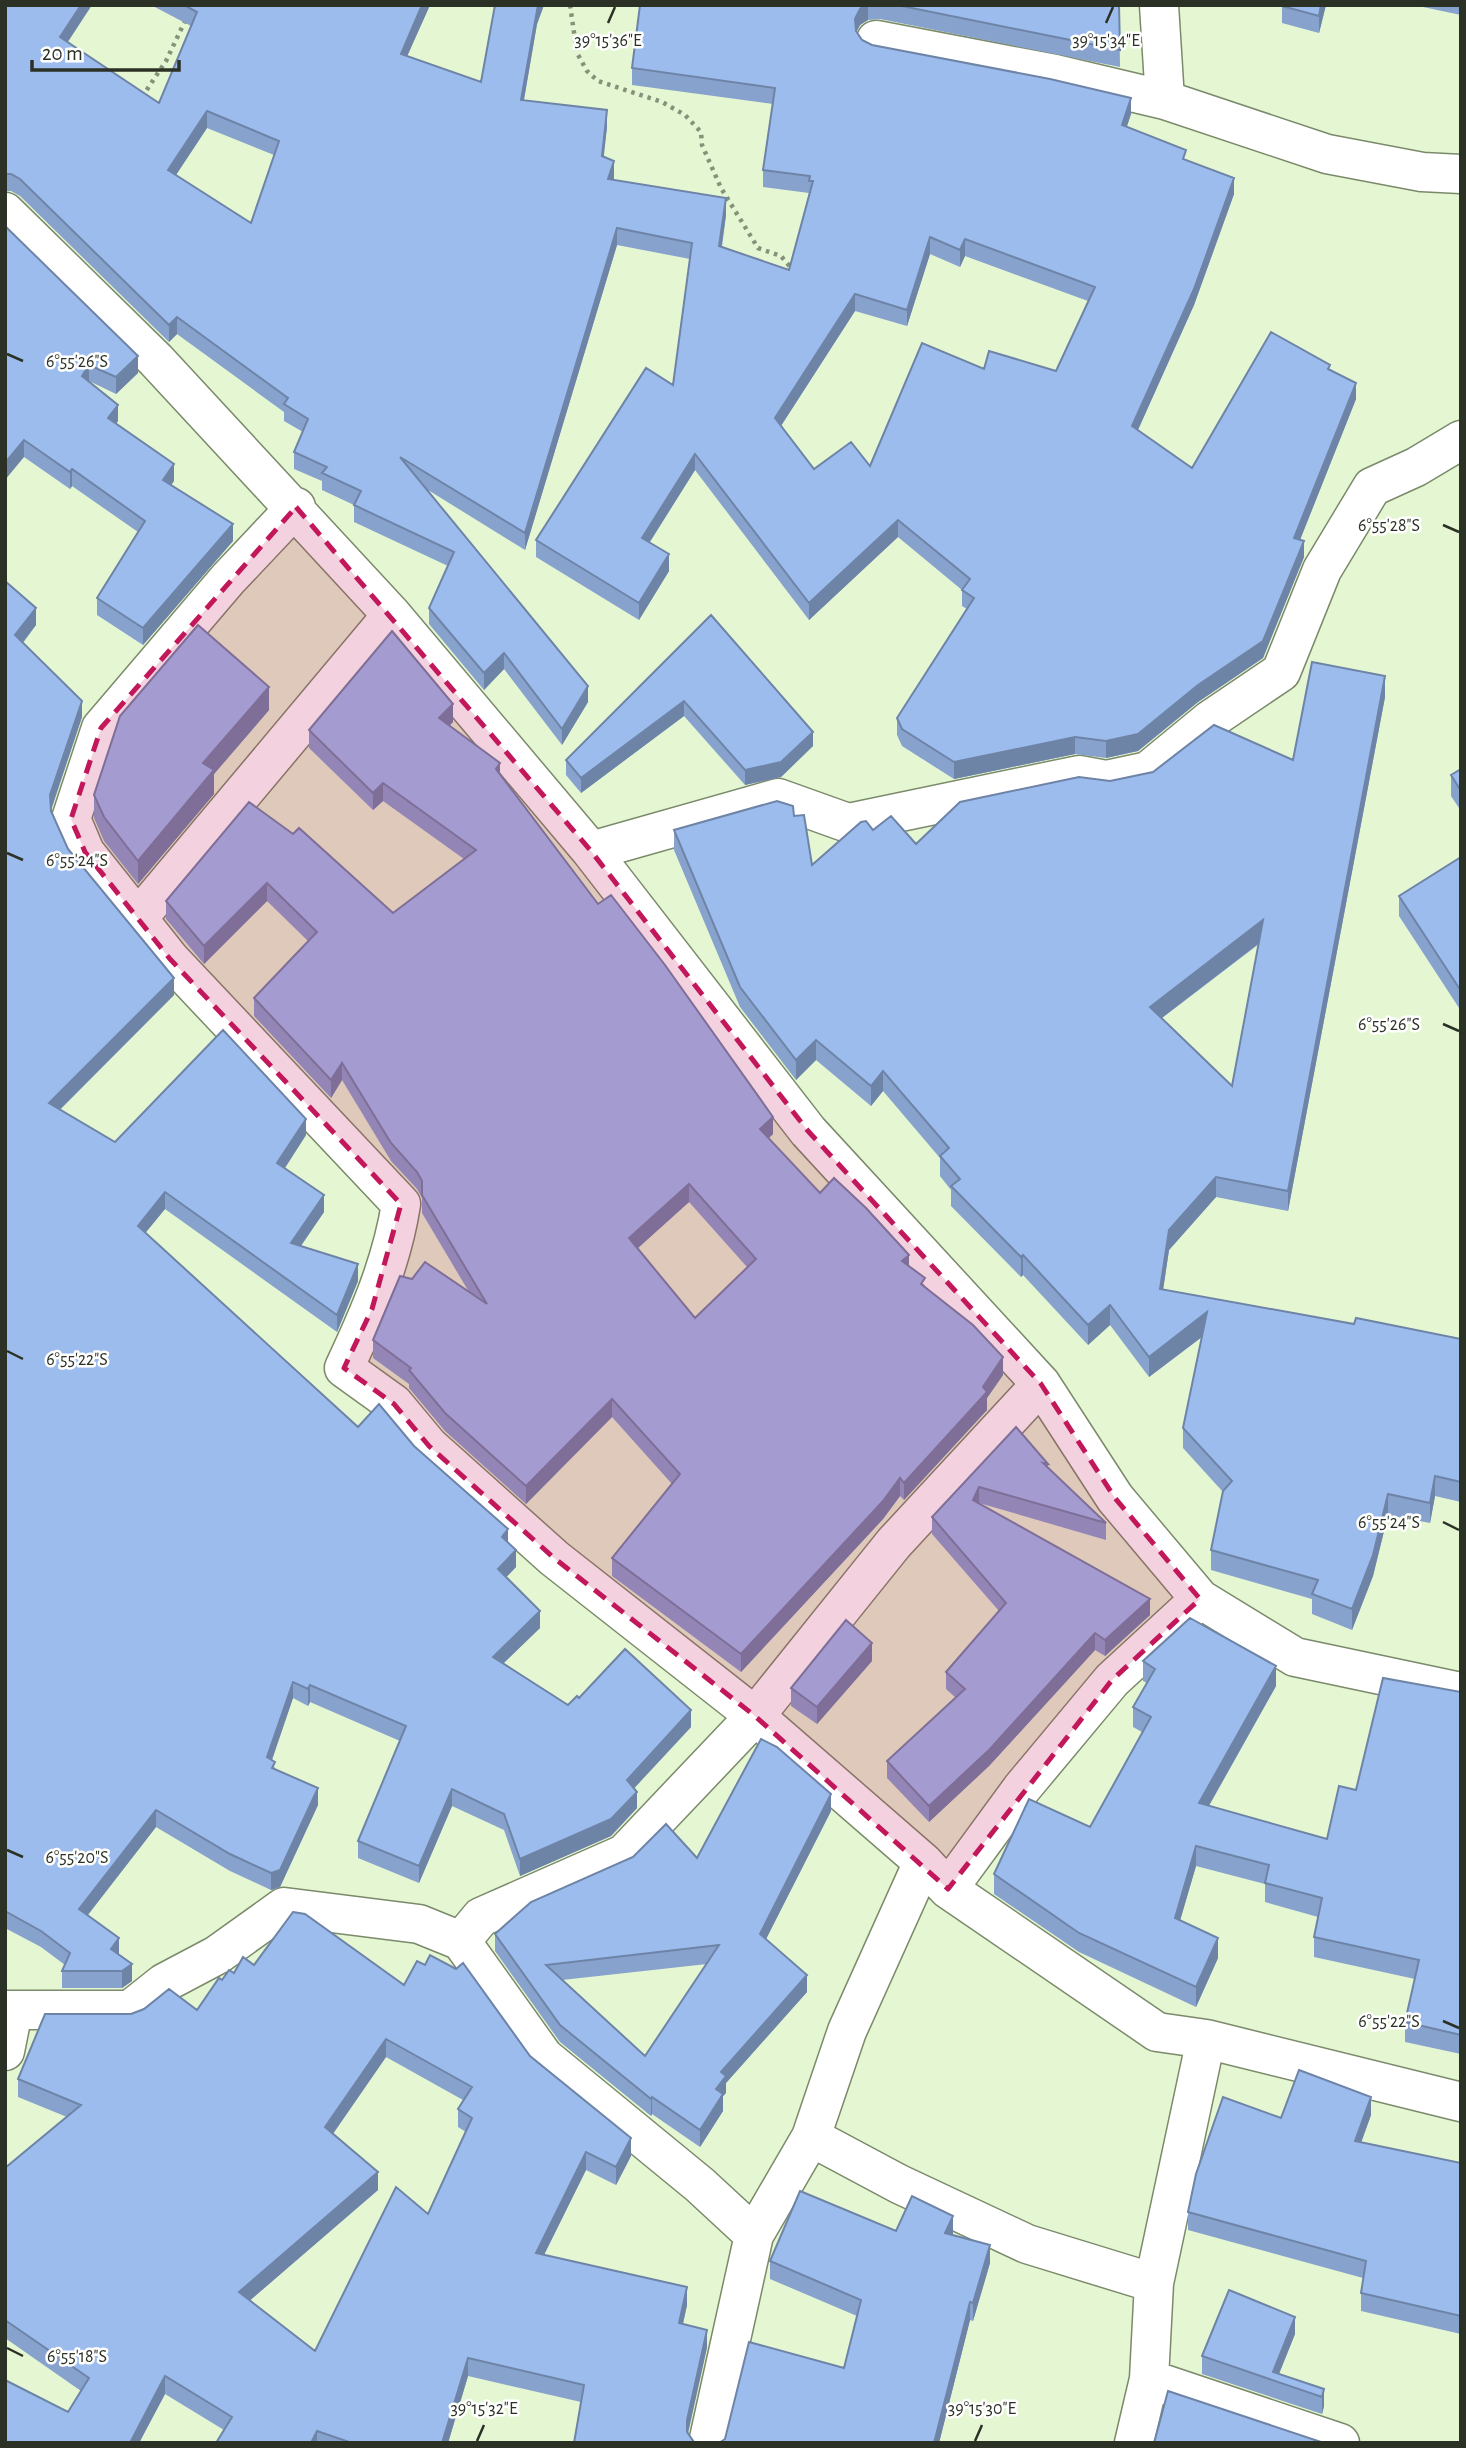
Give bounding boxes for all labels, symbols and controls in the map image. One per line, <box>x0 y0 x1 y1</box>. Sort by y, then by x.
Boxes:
scale bar <box>32 28 178 72</box>
text: 39°15'36"E <box>574 32 642 50</box>
text: 39°15'34"E <box>1072 32 1140 50</box>
text: 20 m <box>42 43 83 64</box>
text: 6°55'26"S <box>46 353 108 371</box>
text: 6°55'28"S <box>1358 517 1420 535</box>
text: 6°55'24"S <box>46 852 108 870</box>
text: 6°55'26"S <box>1358 1016 1420 1034</box>
text: 6°55'22"S <box>46 1351 108 1369</box>
text: 6°55'24"S <box>1358 1514 1420 1532</box>
text: 6°55'20"S <box>46 1849 109 1867</box>
text: 6°55'22"S <box>1358 2013 1420 2031</box>
text: 6°55'18"S <box>47 2348 107 2366</box>
text: 39°15'32"E <box>450 2400 518 2418</box>
text: 39°15'30"E <box>948 2400 1017 2418</box>

